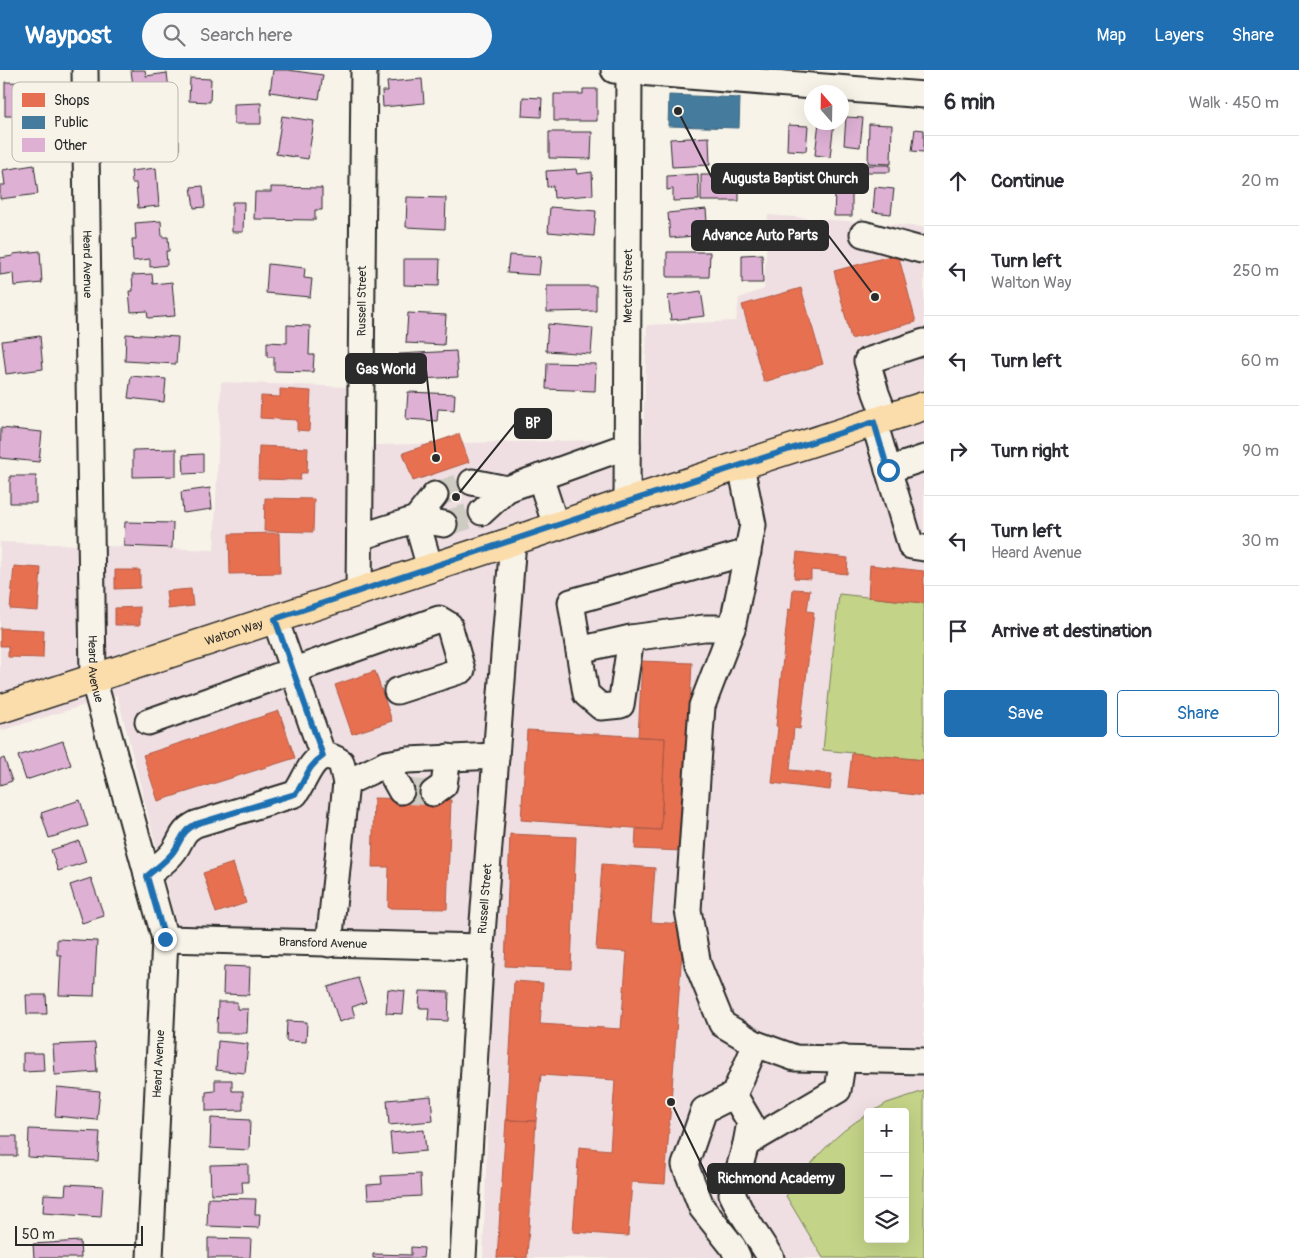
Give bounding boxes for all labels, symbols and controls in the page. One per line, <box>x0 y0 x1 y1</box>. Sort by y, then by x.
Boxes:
search box <box>142 13 492 58</box>
text: Waypost <box>25 21 112 50</box>
icon: search <box>160 21 188 49</box>
text: Search here <box>200 23 292 47</box>
text: Map <box>1097 24 1126 47</box>
text: Layers <box>1154 24 1204 47</box>
text: Share <box>1232 24 1274 47</box>
legend <box>12 82 178 162</box>
north arrow <box>804 85 849 130</box>
text: 6 min <box>944 89 995 116</box>
text: Shops <box>54 92 90 109</box>
text: Walk · 450 m <box>1189 93 1279 113</box>
text: Public <box>54 114 89 131</box>
text: Other <box>54 137 87 154</box>
callout: Augusta Baptist Church <box>712 164 868 193</box>
icon: ahead <box>944 167 972 195</box>
text: Continue <box>991 169 1064 193</box>
text: Augusta Baptist Church <box>722 170 858 187</box>
text: 20 m <box>1241 171 1279 191</box>
callout: Advance Auto Parts <box>692 221 828 250</box>
text: Advance Auto Parts <box>702 227 819 244</box>
street label: Heard Avenue <box>80 230 96 298</box>
street label: Metcalf Street <box>620 249 636 323</box>
text: Turn left <box>991 249 1061 273</box>
icon: left <box>944 257 972 285</box>
text: 250 m <box>1233 261 1279 281</box>
street label: Russell Street <box>354 265 370 336</box>
text: Walton Way <box>991 273 1071 293</box>
icon: left <box>944 347 972 375</box>
text: Turn left <box>991 349 1061 373</box>
text: 60 m <box>1241 351 1279 371</box>
callout: Gas World <box>346 354 426 383</box>
text: Gas World <box>356 361 416 378</box>
callout: BP <box>515 409 551 438</box>
text: BP <box>525 415 541 432</box>
icon: right <box>944 437 972 465</box>
text: Turn right <box>991 439 1069 463</box>
text: 90 m <box>1242 441 1279 461</box>
route start <box>877 459 900 482</box>
text: Turn left <box>991 519 1061 543</box>
icon: left <box>944 527 972 555</box>
text: 30 m <box>1241 531 1279 551</box>
text: Heard Avenue <box>991 543 1082 563</box>
street label: Walton Way <box>203 616 265 649</box>
icon: arrive <box>944 617 972 645</box>
text: Arrive at destination <box>991 619 1152 643</box>
street label: Heard Avenue <box>85 635 107 704</box>
button: Save <box>944 690 1107 737</box>
button: Share <box>1117 690 1279 737</box>
street label: Russell Street <box>475 863 495 934</box>
route end <box>154 928 177 951</box>
street label: Bransford Avenue <box>279 934 367 952</box>
street label: Heard Avenue <box>150 1030 168 1098</box>
map controls <box>864 1108 909 1243</box>
button: + <box>864 1108 909 1153</box>
button: − <box>864 1153 909 1198</box>
callout: Richmond Academy <box>708 1164 844 1193</box>
text: Richmond Academy <box>718 1170 834 1187</box>
button: layers <box>864 1198 909 1243</box>
scale bar <box>15 1223 142 1246</box>
text: 50 m <box>22 1226 55 1243</box>

